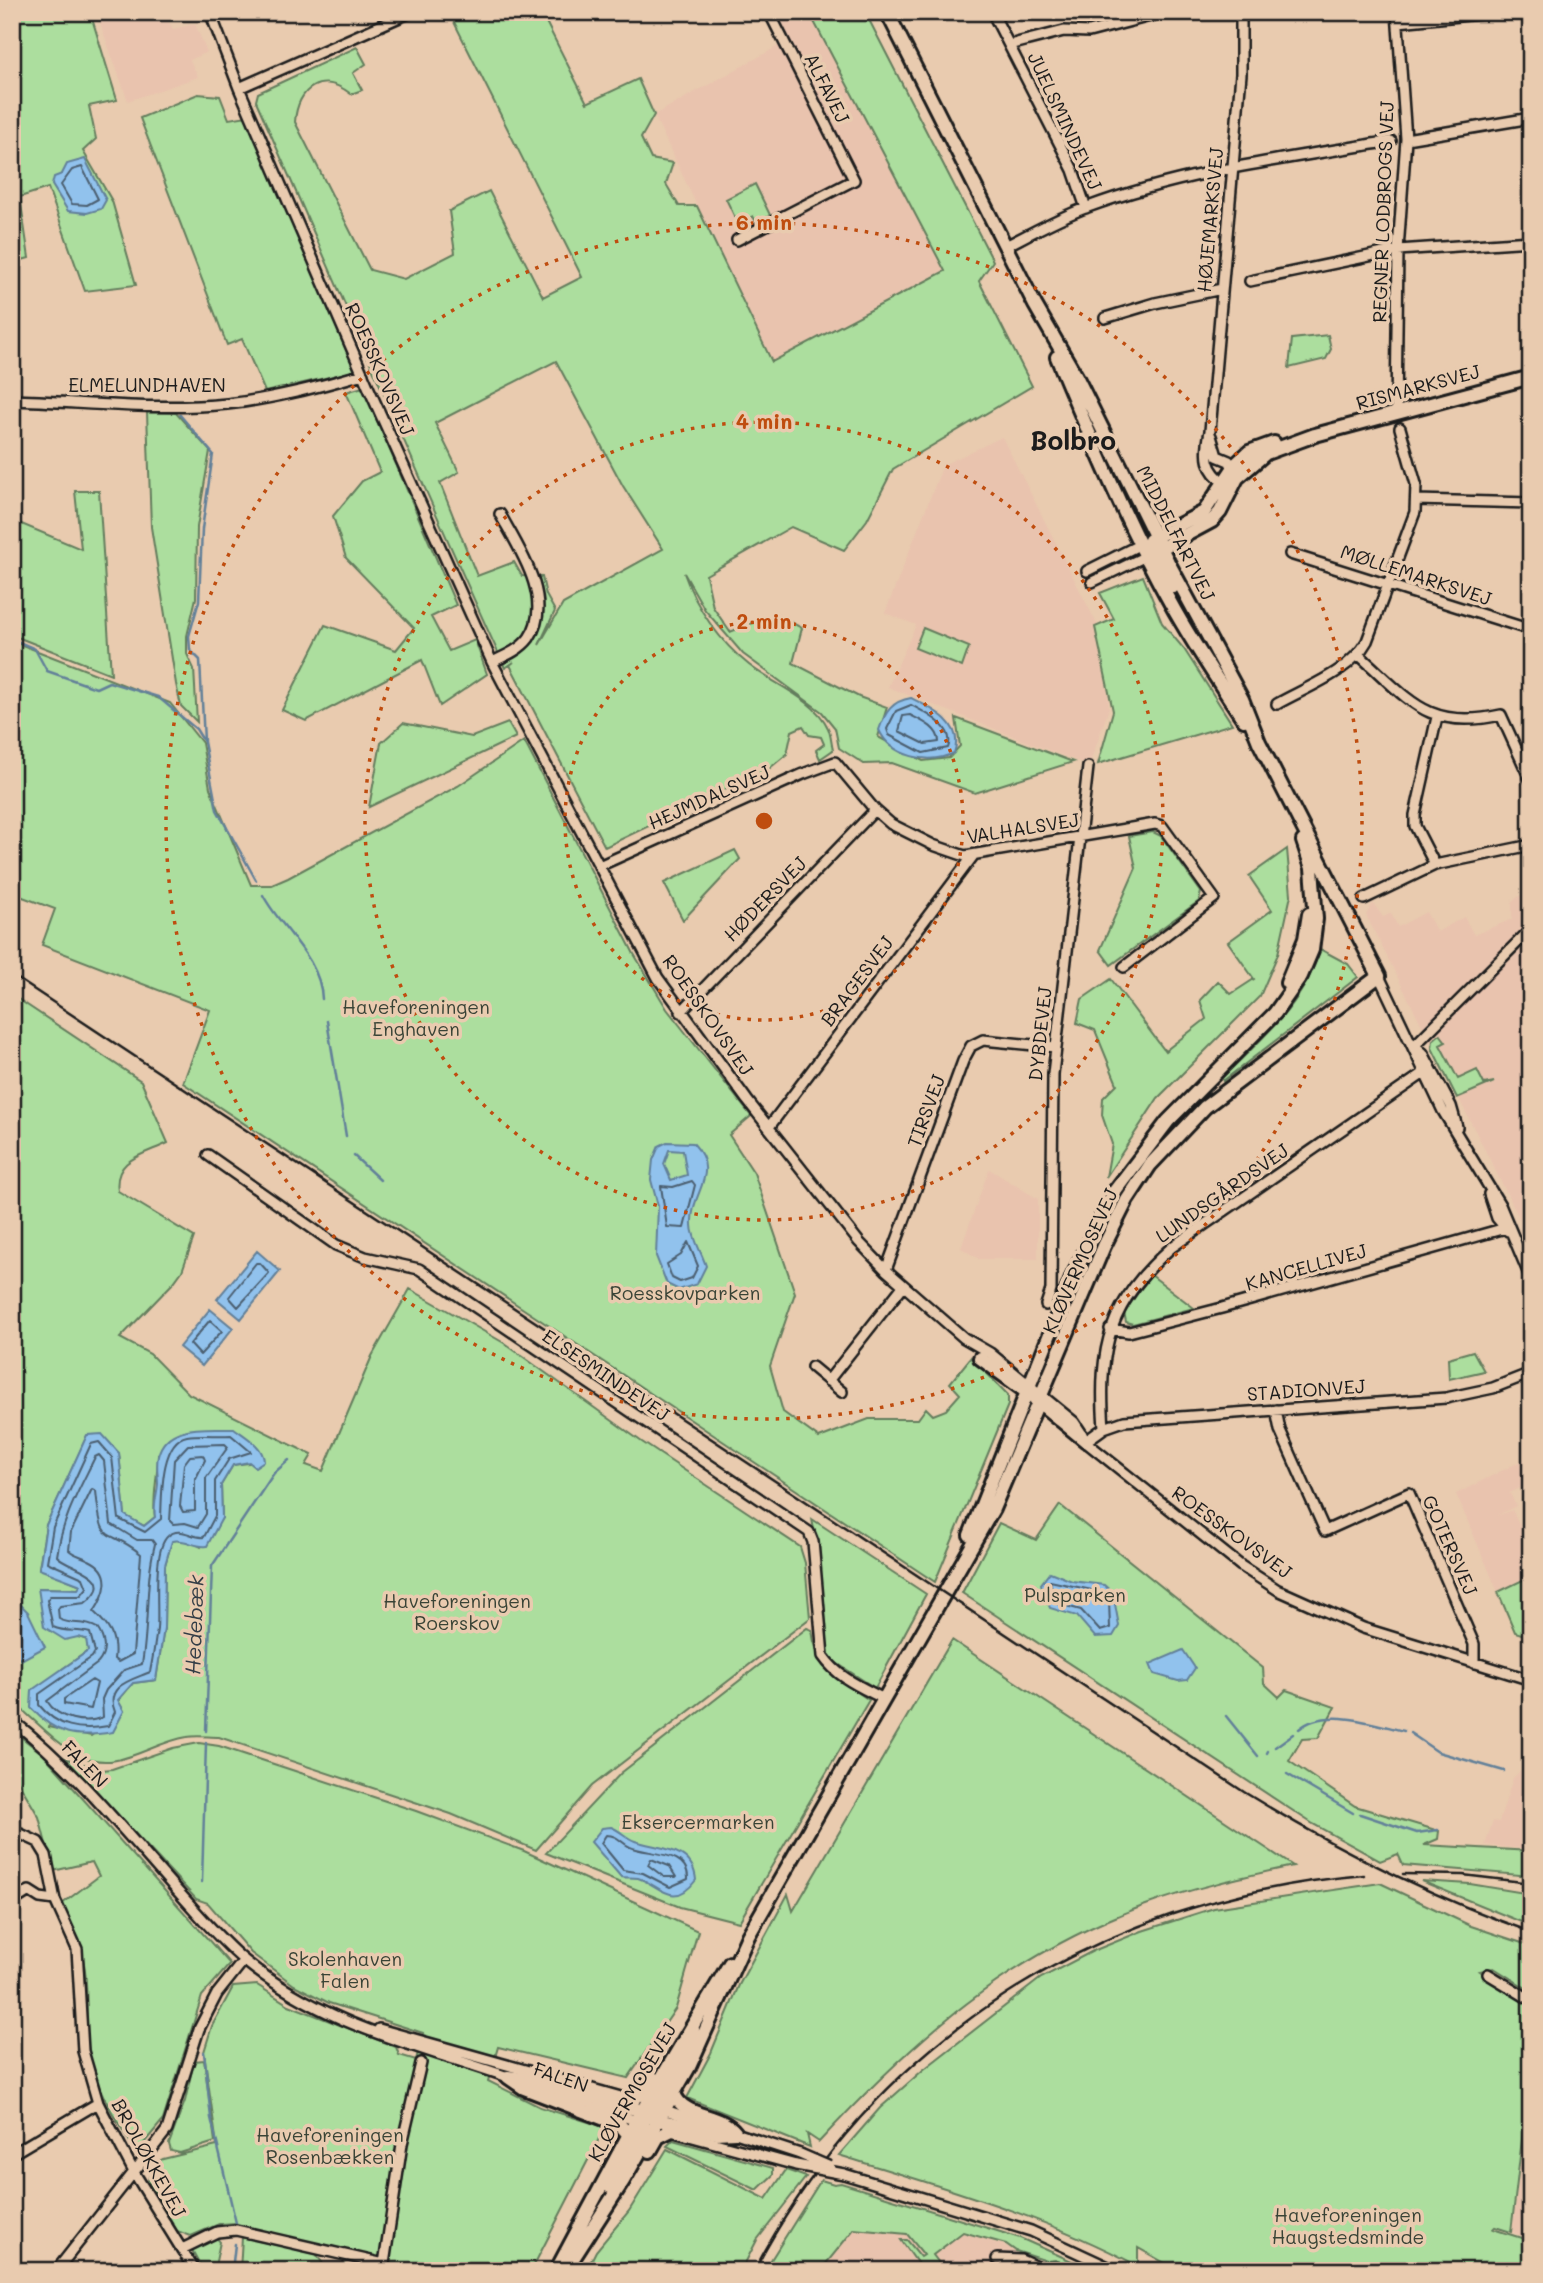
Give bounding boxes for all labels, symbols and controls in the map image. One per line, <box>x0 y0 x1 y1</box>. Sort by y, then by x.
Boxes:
street label: ALFAVEJ <box>799 48 856 128</box>
street label: JUELSMINDEVEJ <box>1023 48 1109 194</box>
street label: REGNER LODBROGS VEJ <box>1366 100 1399 323</box>
street label: HØJEMARKSVEJ <box>1191 146 1228 293</box>
text: 6 min <box>736 208 792 235</box>
street label: ROESSKOVSVEJ <box>340 299 421 440</box>
street label: RISMARKSVEJ <box>1353 358 1483 415</box>
street label: ELMELUNDHAVEN <box>68 372 226 397</box>
text: 4 min <box>736 407 792 434</box>
district label: Bolbro <box>1030 423 1116 457</box>
street label: MIDDELFARTVEJ <box>1132 461 1222 605</box>
street label: MØLLEMARKSVEJ <box>1337 538 1495 611</box>
text: 2 min <box>736 607 792 634</box>
street label: HEJMDALSVEJ <box>644 758 774 834</box>
street label: VALHALSVEJ <box>965 806 1081 849</box>
centre of rings <box>752 809 776 833</box>
street label: HØDERSVEJ <box>718 850 812 947</box>
street label: BRAGESVEJ <box>815 930 899 1031</box>
street label: ROESSKOVSVEJ <box>657 949 760 1081</box>
street label: DYBDEVEJ <box>1022 985 1057 1082</box>
park label: Haveforeningen Enghaven <box>342 994 490 1041</box>
street label: TIRSVEJ <box>901 1071 950 1150</box>
street label: LUNDSGÅRDSVEJ <box>1150 1137 1294 1248</box>
street label: KLØVERMOSEVEJ <box>1036 1184 1123 1337</box>
street label: KANCELLIVEJ <box>1242 1237 1370 1296</box>
park label: Roesskovparken <box>610 1280 760 1305</box>
street label: ELSESMINDEVEJ <box>538 1323 675 1427</box>
street label: STADIONVEJ <box>1246 1373 1366 1406</box>
street label: ROESSKOVSVEJ <box>1167 1480 1298 1584</box>
street label: GOTERSVEJ <box>1417 1491 1484 1599</box>
water label: Hedebæk <box>178 1574 209 1675</box>
park label: Pulsparken <box>1024 1582 1126 1607</box>
park label: Haveforeningen Roerskov <box>383 1588 531 1635</box>
street label: FALEN <box>57 1735 114 1793</box>
park label: Eksercermarken <box>622 1809 774 1834</box>
park label: Skolenhaven Falen <box>288 1946 402 1993</box>
street label: KLØVERMOSEVEJ <box>582 2017 682 2166</box>
street label: FALEN <box>530 2056 592 2098</box>
street label: BROLØKKEVEJ <box>107 2094 193 2222</box>
park label: Haveforeningen Rosenbækken <box>256 2122 404 2169</box>
park label: Haveforeningen Haugstedsminde <box>1272 2202 1424 2249</box>

